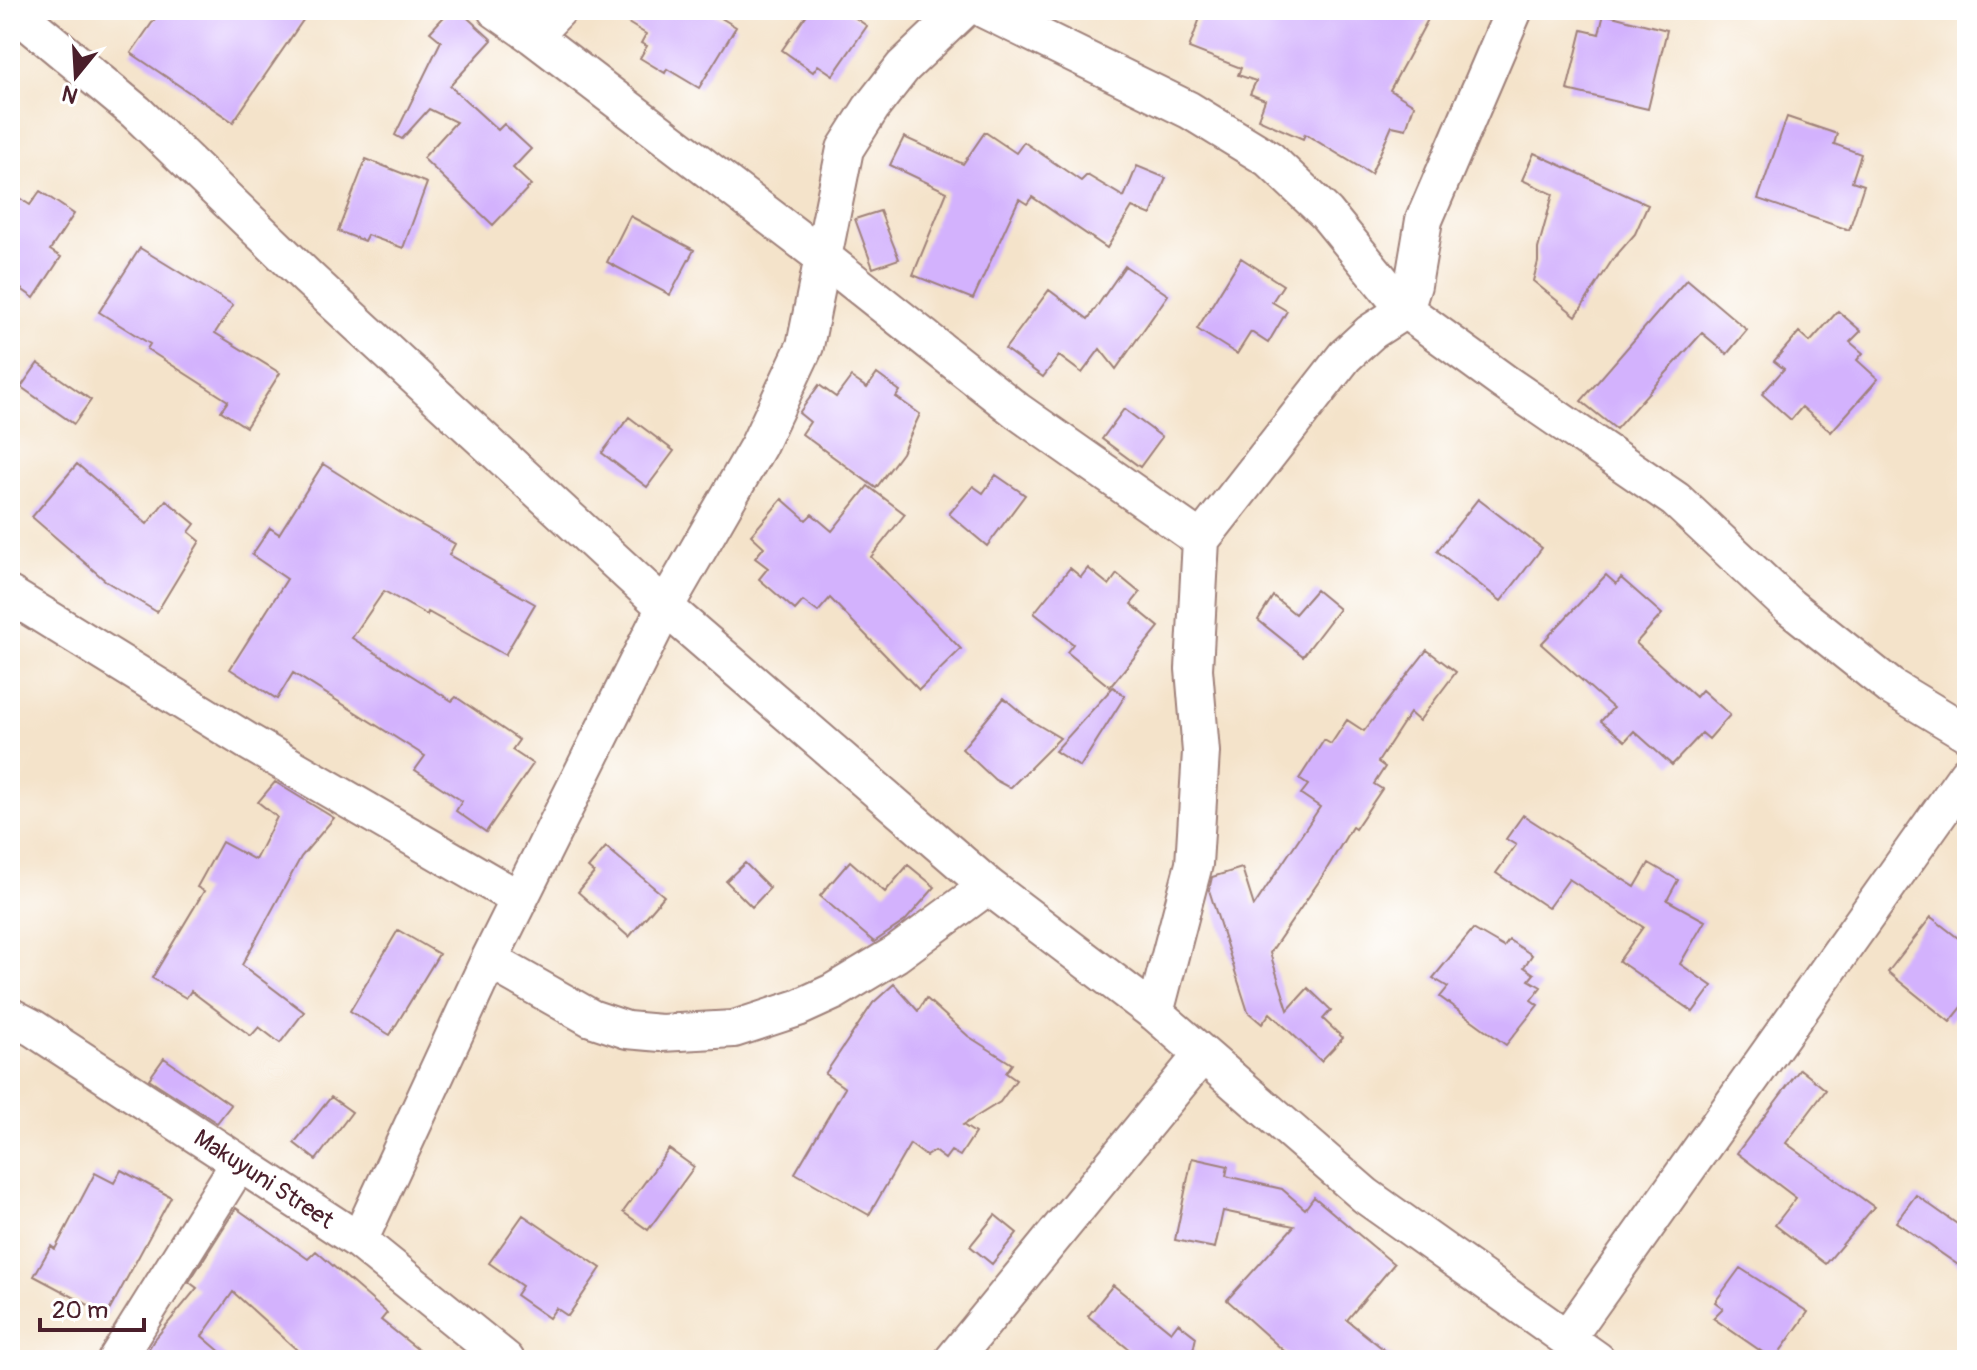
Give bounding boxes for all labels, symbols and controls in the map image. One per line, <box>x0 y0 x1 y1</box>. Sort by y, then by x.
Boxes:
north arrow <box>36 36 116 116</box>
text: N <box>59 78 82 110</box>
street label: Makuyuni Street <box>188 1123 339 1236</box>
scale bar <box>40 1282 144 1332</box>
text: 20 m <box>52 1296 108 1325</box>

